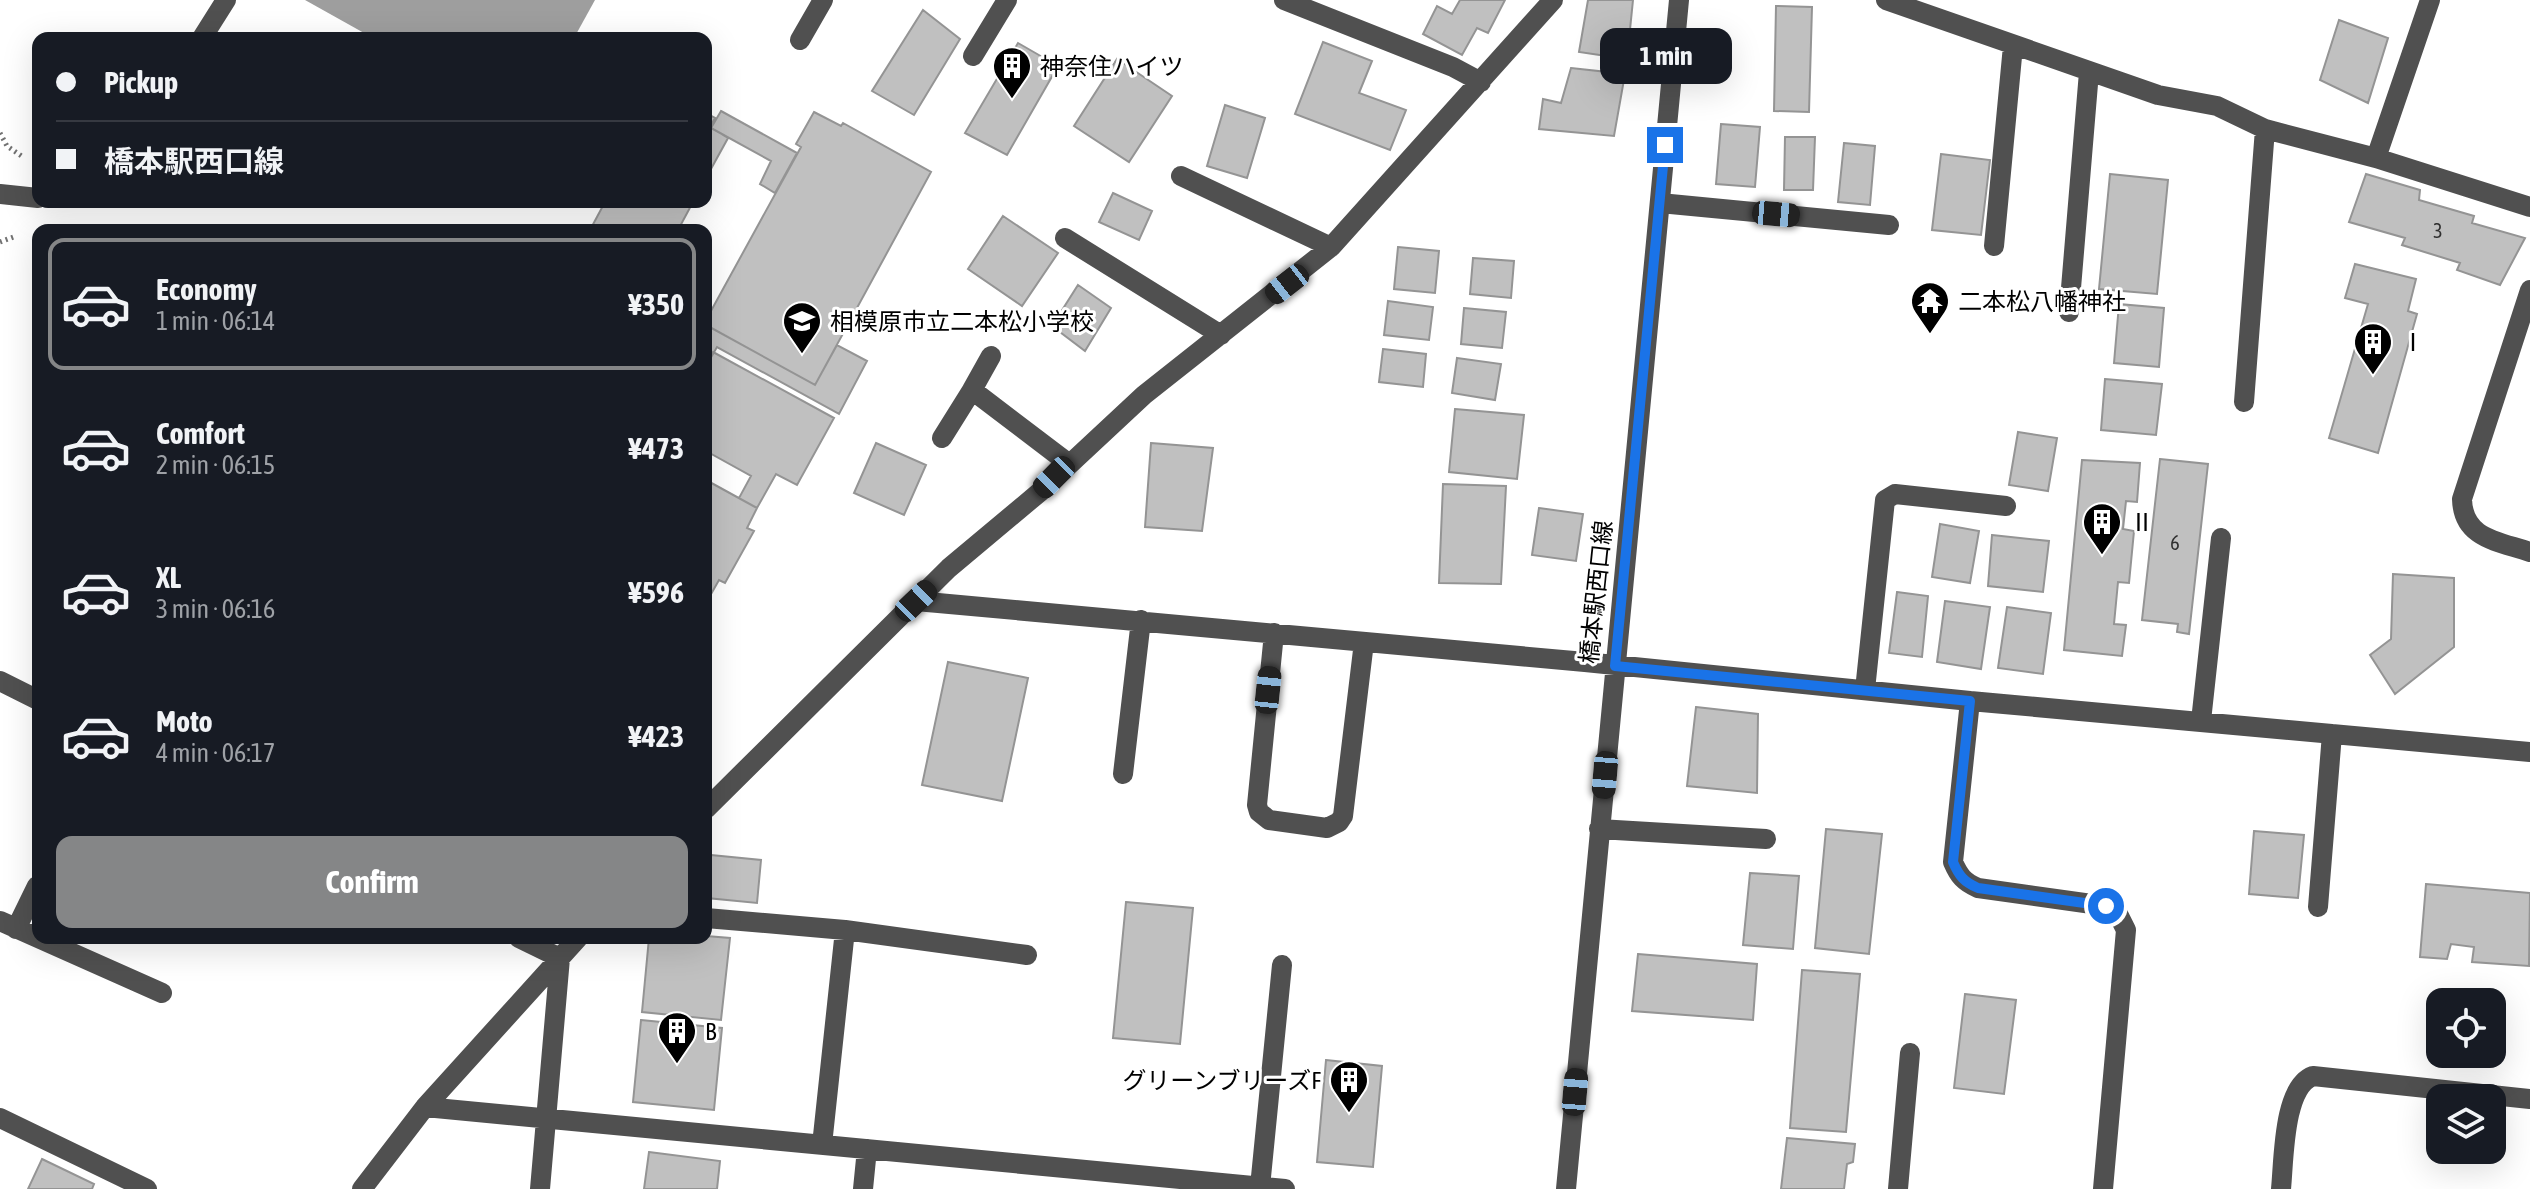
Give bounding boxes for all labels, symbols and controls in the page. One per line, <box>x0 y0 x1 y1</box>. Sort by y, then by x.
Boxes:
callout: 1 min <box>1599 29 1731 85</box>
text: 1 min <box>1639 41 1693 71</box>
building icon: 神奈住ハイツ <box>991 45 1033 100</box>
place label: 神奈住ハイツ <box>1040 53 1184 80</box>
text: Pickup <box>104 65 178 99</box>
route end <box>1647 127 1683 163</box>
text: 橋本駅西口線 <box>104 144 284 178</box>
car <box>1751 200 1801 228</box>
house number: 3 <box>2433 219 2443 242</box>
car <box>1261 260 1313 308</box>
icon: car <box>60 268 132 340</box>
text: Economy <box>156 272 257 306</box>
temple icon: 二本松八幡神社 <box>1909 280 1951 335</box>
text: ¥350 <box>628 287 684 321</box>
place label: 二本松八幡神社 <box>1958 288 2126 315</box>
school or university icon: 相模原市立二本松小学校 <box>781 300 823 355</box>
text: 1 min · 06:14 <box>156 306 275 336</box>
place label: 相模原市立二本松小学校 <box>830 308 1094 335</box>
building icon: Ⅰ <box>2352 321 2394 376</box>
place label: Ⅰ <box>2401 329 2425 356</box>
icon: car <box>60 412 132 484</box>
text: Comfort <box>156 416 245 450</box>
text: ¥473 <box>628 431 684 465</box>
text: 2 min · 06:15 <box>156 450 275 480</box>
car <box>1029 452 1079 502</box>
building icon: Ⅱ <box>2081 501 2123 556</box>
place label: Ⅱ <box>2130 509 2154 536</box>
street label: 橋本駅西口線 <box>1575 519 1617 665</box>
house number: 6 <box>2170 531 2180 554</box>
icon: car <box>60 556 132 628</box>
text: XL <box>156 560 181 594</box>
text: ¥596 <box>628 575 684 609</box>
car <box>890 576 942 626</box>
text: 3 min · 06:16 <box>156 594 275 624</box>
car <box>1254 665 1282 715</box>
icon: car <box>60 700 132 772</box>
text: Moto <box>156 704 213 738</box>
text: ¥423 <box>628 719 684 753</box>
text: 4 min · 06:17 <box>156 738 275 768</box>
car <box>1591 750 1619 800</box>
button: Confirm <box>56 836 688 928</box>
route start <box>2088 888 2124 924</box>
map controls <box>2426 988 2506 1164</box>
button: locate <box>2426 988 2506 1068</box>
building icon: B <box>656 1010 698 1065</box>
place label: B <box>705 1018 717 1045</box>
building icon: グリーンブリーズF <box>1328 1059 1370 1114</box>
place label: グリーンブリーズF <box>1122 1067 1321 1094</box>
car <box>1561 1067 1589 1117</box>
button: layers <box>2426 1084 2506 1164</box>

